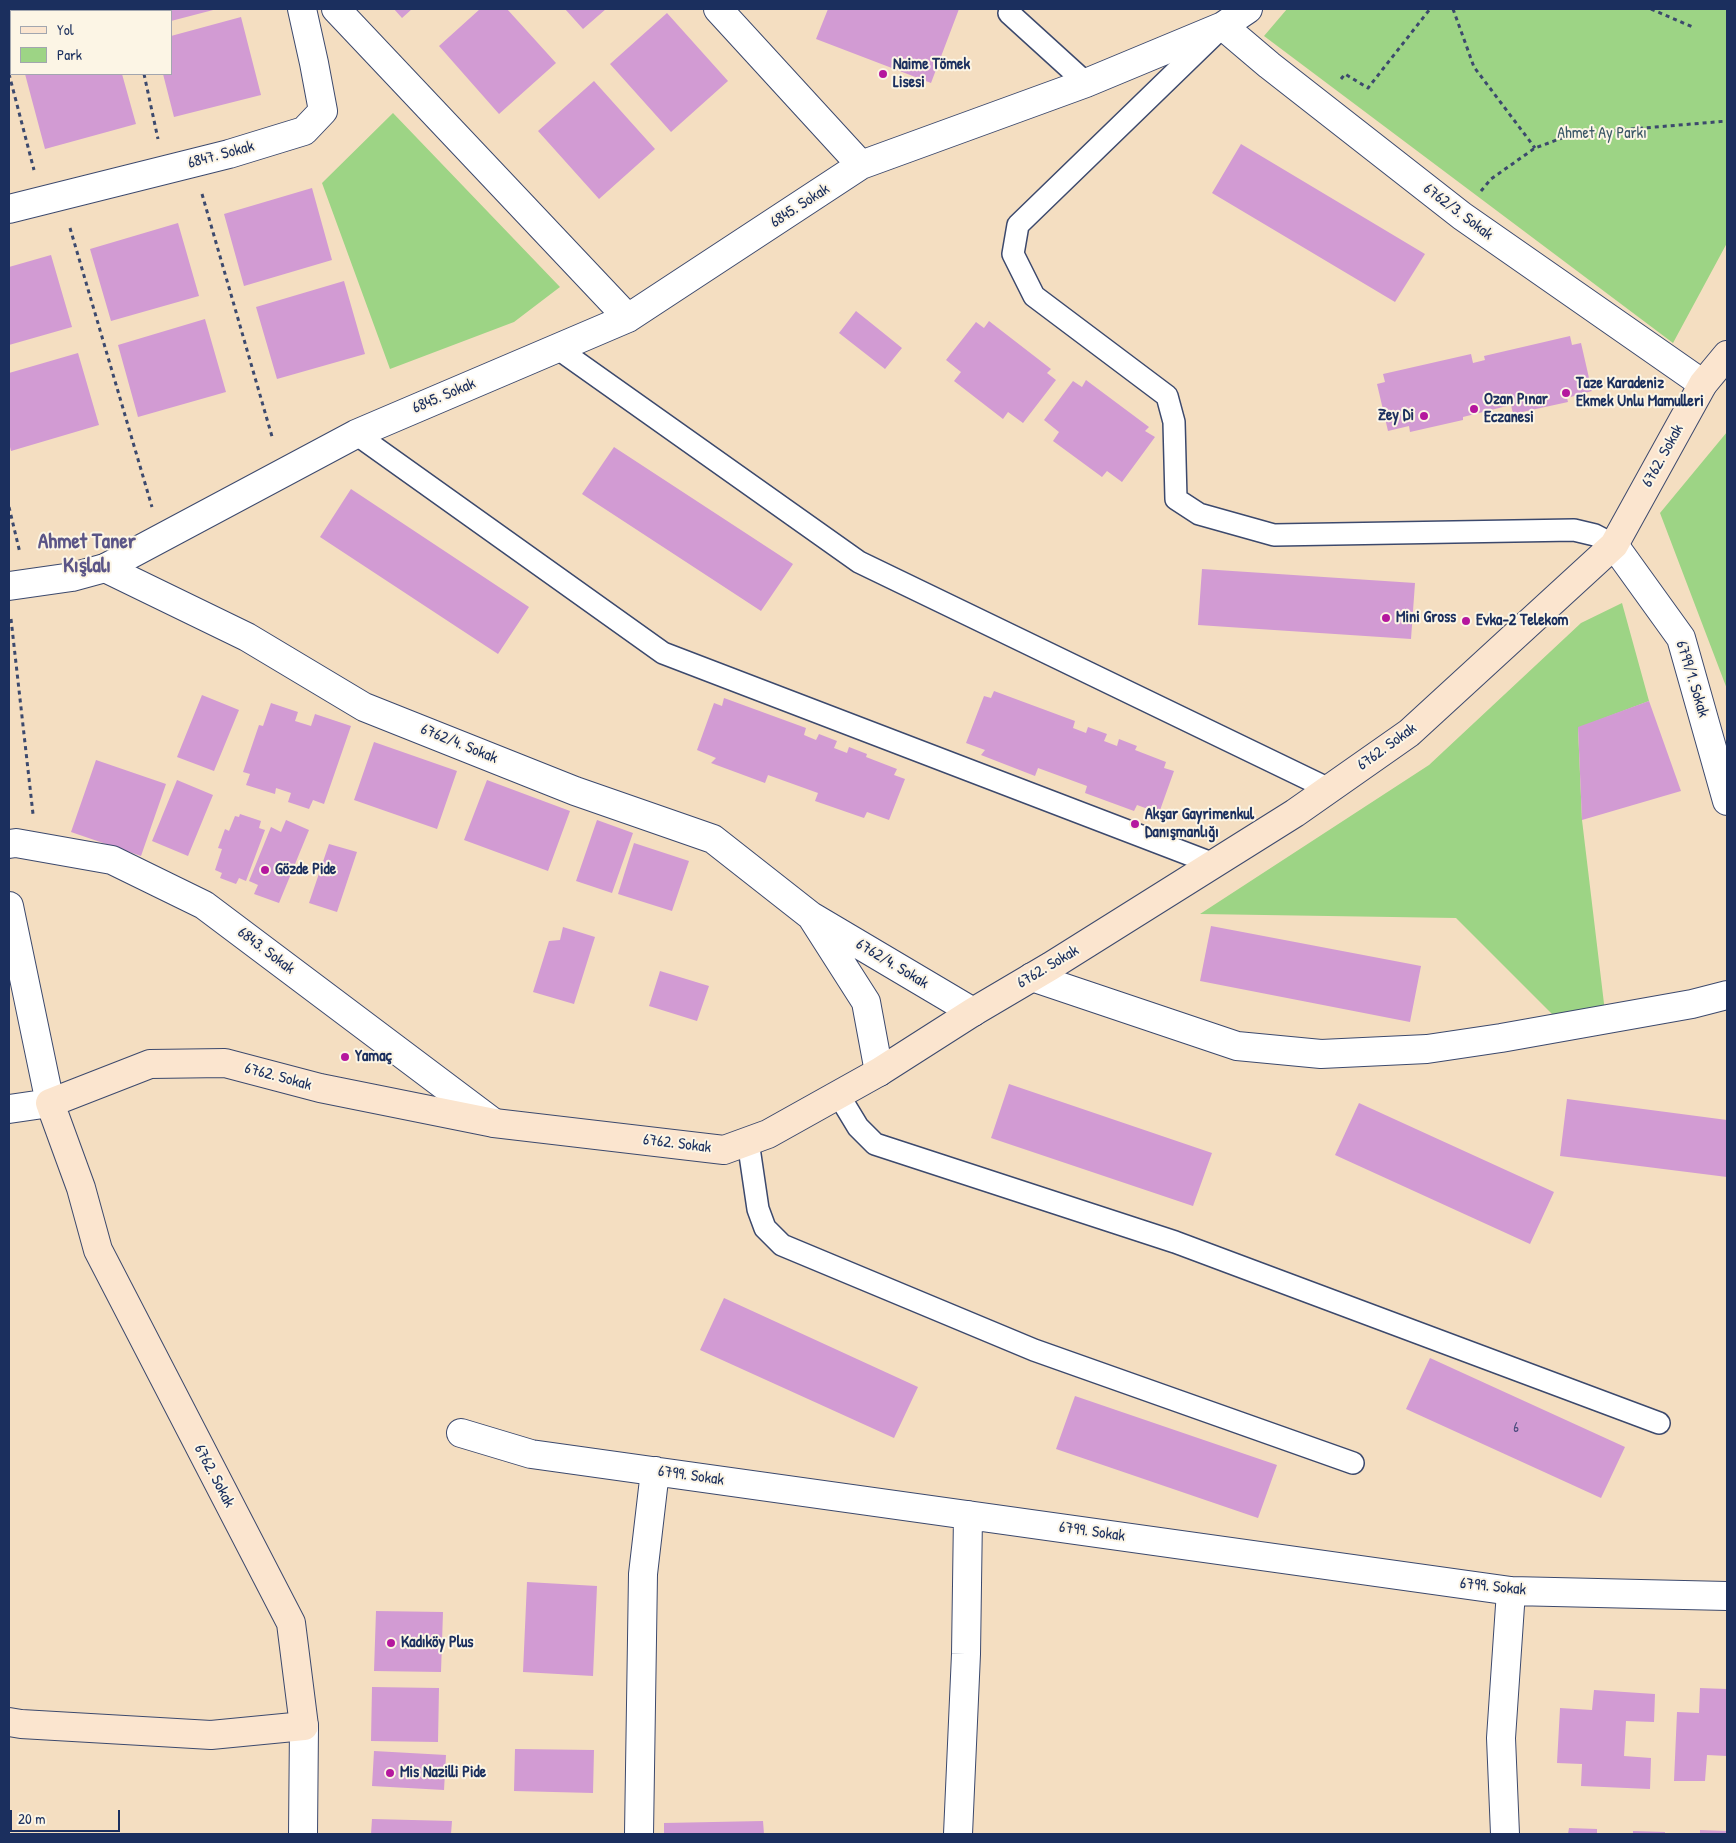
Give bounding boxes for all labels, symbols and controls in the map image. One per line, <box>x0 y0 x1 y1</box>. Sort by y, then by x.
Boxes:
legend <box>10 10 172 75</box>
text: Yol <box>57 19 74 40</box>
text: Park <box>57 44 82 65</box>
place label: Naime Tömek Lisesi <box>893 55 970 93</box>
marker: Naime Tömek Lisesi <box>877 68 889 80</box>
park label: Ahmet Ay Parkı <box>1557 124 1647 144</box>
street label: 6847. Sokak <box>186 137 256 173</box>
street label: 6762/3. Sokak <box>1419 179 1497 245</box>
street label: 6845. Sokak <box>767 180 833 232</box>
street label: 6845. Sokak <box>410 374 478 418</box>
place label: Taze Karadeniz Ekmek Unlu Mamulleri <box>1576 374 1704 412</box>
marker: Taze Karadeniz Ekmek Unlu Mamulleri <box>1560 387 1572 399</box>
place label: Ozan Pınar Eczanesi <box>1484 390 1548 428</box>
marker: Ozan Pınar Eczanesi <box>1468 403 1480 415</box>
place label: Zey Di <box>1378 406 1414 426</box>
marker: Zey Di <box>1418 410 1430 422</box>
street label: 6762. Sokak <box>1638 421 1688 491</box>
district label: Ahmet Taner Kışlalı <box>38 529 136 579</box>
place label: Mini Gross <box>1396 608 1456 628</box>
place label: Evka-2 Telekom <box>1476 611 1568 631</box>
marker: Mini Gross <box>1380 612 1392 624</box>
marker: Evka-2 Telekom <box>1460 615 1472 627</box>
street label: 6799/1. Sokak <box>1671 638 1713 720</box>
street label: 6762. Sokak <box>1354 719 1420 775</box>
street label: 6762/4. Sokak <box>418 720 500 768</box>
place label: Akşar Gayrimenkul Danışmanlığı <box>1145 805 1254 843</box>
marker: Akşar Gayrimenkul Danışmanlığı <box>1129 818 1141 830</box>
place label: Gözde Pide <box>275 860 336 880</box>
marker: Gözde Pide <box>259 864 271 876</box>
street label: 6843. Sokak <box>233 923 299 979</box>
street label: 6762/4. Sokak <box>852 935 932 993</box>
street label: 6762. Sokak <box>1014 941 1082 993</box>
place label: Yamaç <box>355 1047 392 1067</box>
marker: Yamaç <box>339 1051 351 1063</box>
street label: 6762. Sokak <box>242 1059 314 1095</box>
street label: 6762. Sokak <box>642 1130 712 1158</box>
house number: 6 <box>1513 1420 1519 1436</box>
street label: 6762. Sokak <box>189 1441 239 1511</box>
street label: 6799. Sokak <box>657 1462 725 1490</box>
street label: 6799. Sokak <box>1058 1518 1126 1546</box>
street label: 6799. Sokak <box>1459 1574 1527 1600</box>
place label: Kadıköy Plus <box>401 1633 474 1653</box>
marker: Kadıköy Plus <box>385 1637 397 1649</box>
place label: Mis Nazilli Pide <box>400 1763 486 1783</box>
marker: Mis Nazilli Pide <box>384 1767 396 1779</box>
scale bar <box>12 1800 122 1832</box>
text: 20 m <box>18 1808 45 1829</box>

